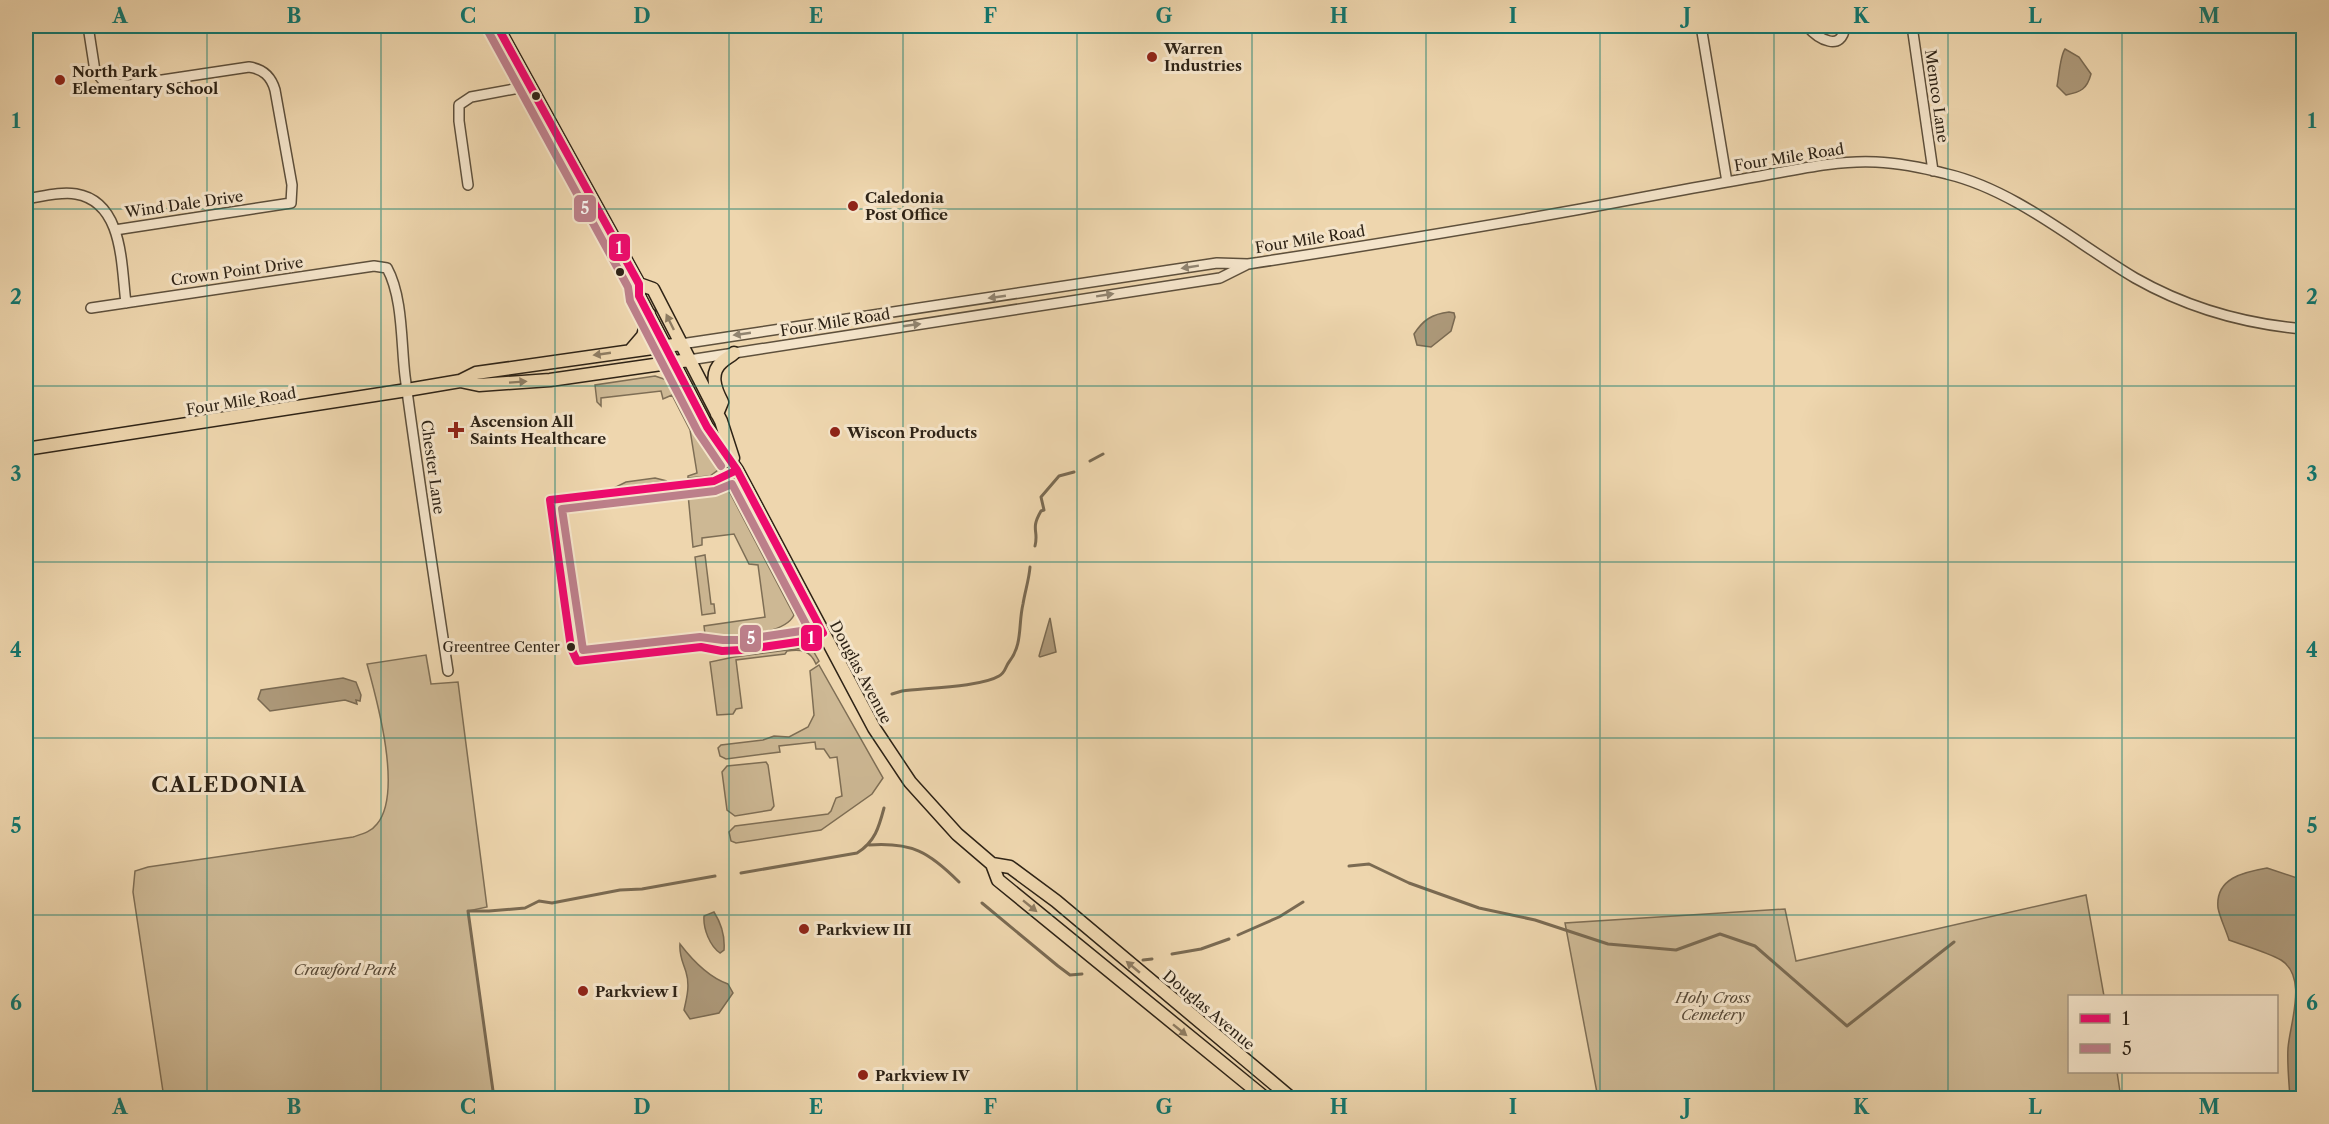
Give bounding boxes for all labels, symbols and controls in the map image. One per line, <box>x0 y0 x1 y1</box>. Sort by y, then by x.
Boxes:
text: A <box>111 4 128 28</box>
text: B <box>287 4 302 28</box>
text: C <box>460 4 476 28</box>
text: D <box>633 4 651 28</box>
text: E <box>809 4 823 28</box>
text: F <box>983 4 997 28</box>
text: G <box>1156 4 1173 28</box>
text: H <box>1330 4 1348 28</box>
text: I <box>1509 4 1517 28</box>
text: J <box>1679 4 1691 28</box>
text: K <box>1853 4 1870 28</box>
text: L <box>2028 4 2042 28</box>
text: M <box>2198 4 2220 28</box>
place label: Warren Industries <box>1163 39 1242 75</box>
street label: Memco Lane <box>1921 48 1953 144</box>
marker: Warren Industries <box>1145 50 1159 64</box>
place label: North Park Elementary School <box>72 62 218 98</box>
marker: North Park Elementary School <box>53 73 67 87</box>
unlabelled marker <box>530 90 542 102</box>
text: 1 <box>12 109 21 133</box>
text: 1 <box>2308 109 2317 133</box>
street label: Four Mile Road <box>1733 139 1845 175</box>
street label: Wind Dale Drive <box>123 186 244 222</box>
place label: Caledonia Post Office <box>865 188 948 224</box>
line badge: 5 <box>573 194 597 223</box>
text: 5 <box>581 198 590 218</box>
marker: Caledonia Post Office <box>846 199 860 213</box>
street label: Four Mile Road <box>1254 221 1366 257</box>
line badge: 1 <box>608 233 631 262</box>
text: 1 <box>615 238 623 258</box>
street label: Crown Point Drive <box>170 252 304 290</box>
one-way arrow <box>1180 262 1199 271</box>
unlabelled marker <box>614 266 626 278</box>
text: 2 <box>10 285 22 309</box>
text: 2 <box>2306 285 2318 309</box>
one-way arrow <box>1096 291 1115 300</box>
one-way arrow <box>988 292 1007 301</box>
street label: Four Mile Road <box>779 304 891 340</box>
one-way arrow <box>665 313 674 330</box>
one-way arrow <box>903 320 922 329</box>
one-way arrow <box>733 330 752 339</box>
one-way arrow <box>592 350 611 359</box>
one-way arrow <box>508 378 527 387</box>
street label: Four Mile Road <box>185 383 297 419</box>
place label: Ascension All Saints Healthcare <box>469 412 606 448</box>
street label: Chester Lane <box>417 419 449 515</box>
marker: Ascension All Saints Healthcare <box>447 421 465 439</box>
place label: Wiscon Products <box>846 423 977 442</box>
marker: Wiscon Products <box>828 425 842 439</box>
text: 3 <box>10 462 22 486</box>
text: 3 <box>2306 462 2318 486</box>
street label: Douglas Avenue <box>826 617 896 727</box>
line badge: 5 <box>739 624 762 653</box>
line badge: 1 <box>800 624 823 652</box>
text: 5 <box>747 628 756 648</box>
text: 1 <box>807 628 815 648</box>
text: 4 <box>10 638 22 662</box>
place label: Greentree Center <box>442 638 560 656</box>
text: 4 <box>2306 638 2318 662</box>
marker: Greentree Center <box>565 641 577 653</box>
district label: CALEDONIA <box>151 772 307 797</box>
text: 5 <box>10 814 22 838</box>
text: 5 <box>2306 814 2318 838</box>
one-way arrow <box>1022 900 1037 912</box>
place label: Parkview III <box>816 920 912 939</box>
marker: Parkview III <box>797 922 811 936</box>
park label: Crawford Park <box>294 960 397 979</box>
one-way arrow <box>1126 961 1141 974</box>
street label: Douglas Avenue <box>1159 966 1259 1054</box>
place label: Parkview I <box>595 982 678 1001</box>
marker: Parkview I <box>576 984 590 998</box>
park label: Holy Cross Cemetery <box>1674 988 1751 1024</box>
text: 6 <box>10 991 22 1015</box>
text: 6 <box>2306 991 2318 1015</box>
legend <box>2068 995 2278 1073</box>
text: 1 <box>2122 1008 2130 1030</box>
one-way arrow <box>1173 1023 1188 1035</box>
text: 5 <box>2122 1038 2132 1060</box>
place label: Parkview IV <box>875 1066 970 1085</box>
marker: Parkview IV <box>856 1068 870 1082</box>
text: A <box>111 1095 128 1119</box>
text: B <box>287 1095 302 1119</box>
text: C <box>460 1095 476 1119</box>
text: D <box>633 1095 651 1119</box>
text: E <box>809 1095 823 1119</box>
text: F <box>983 1095 997 1119</box>
text: G <box>1156 1095 1173 1119</box>
text: H <box>1330 1095 1348 1119</box>
text: I <box>1509 1095 1517 1119</box>
text: J <box>1679 1095 1691 1119</box>
text: K <box>1853 1095 1870 1119</box>
text: L <box>2028 1095 2042 1119</box>
text: M <box>2198 1095 2220 1119</box>

